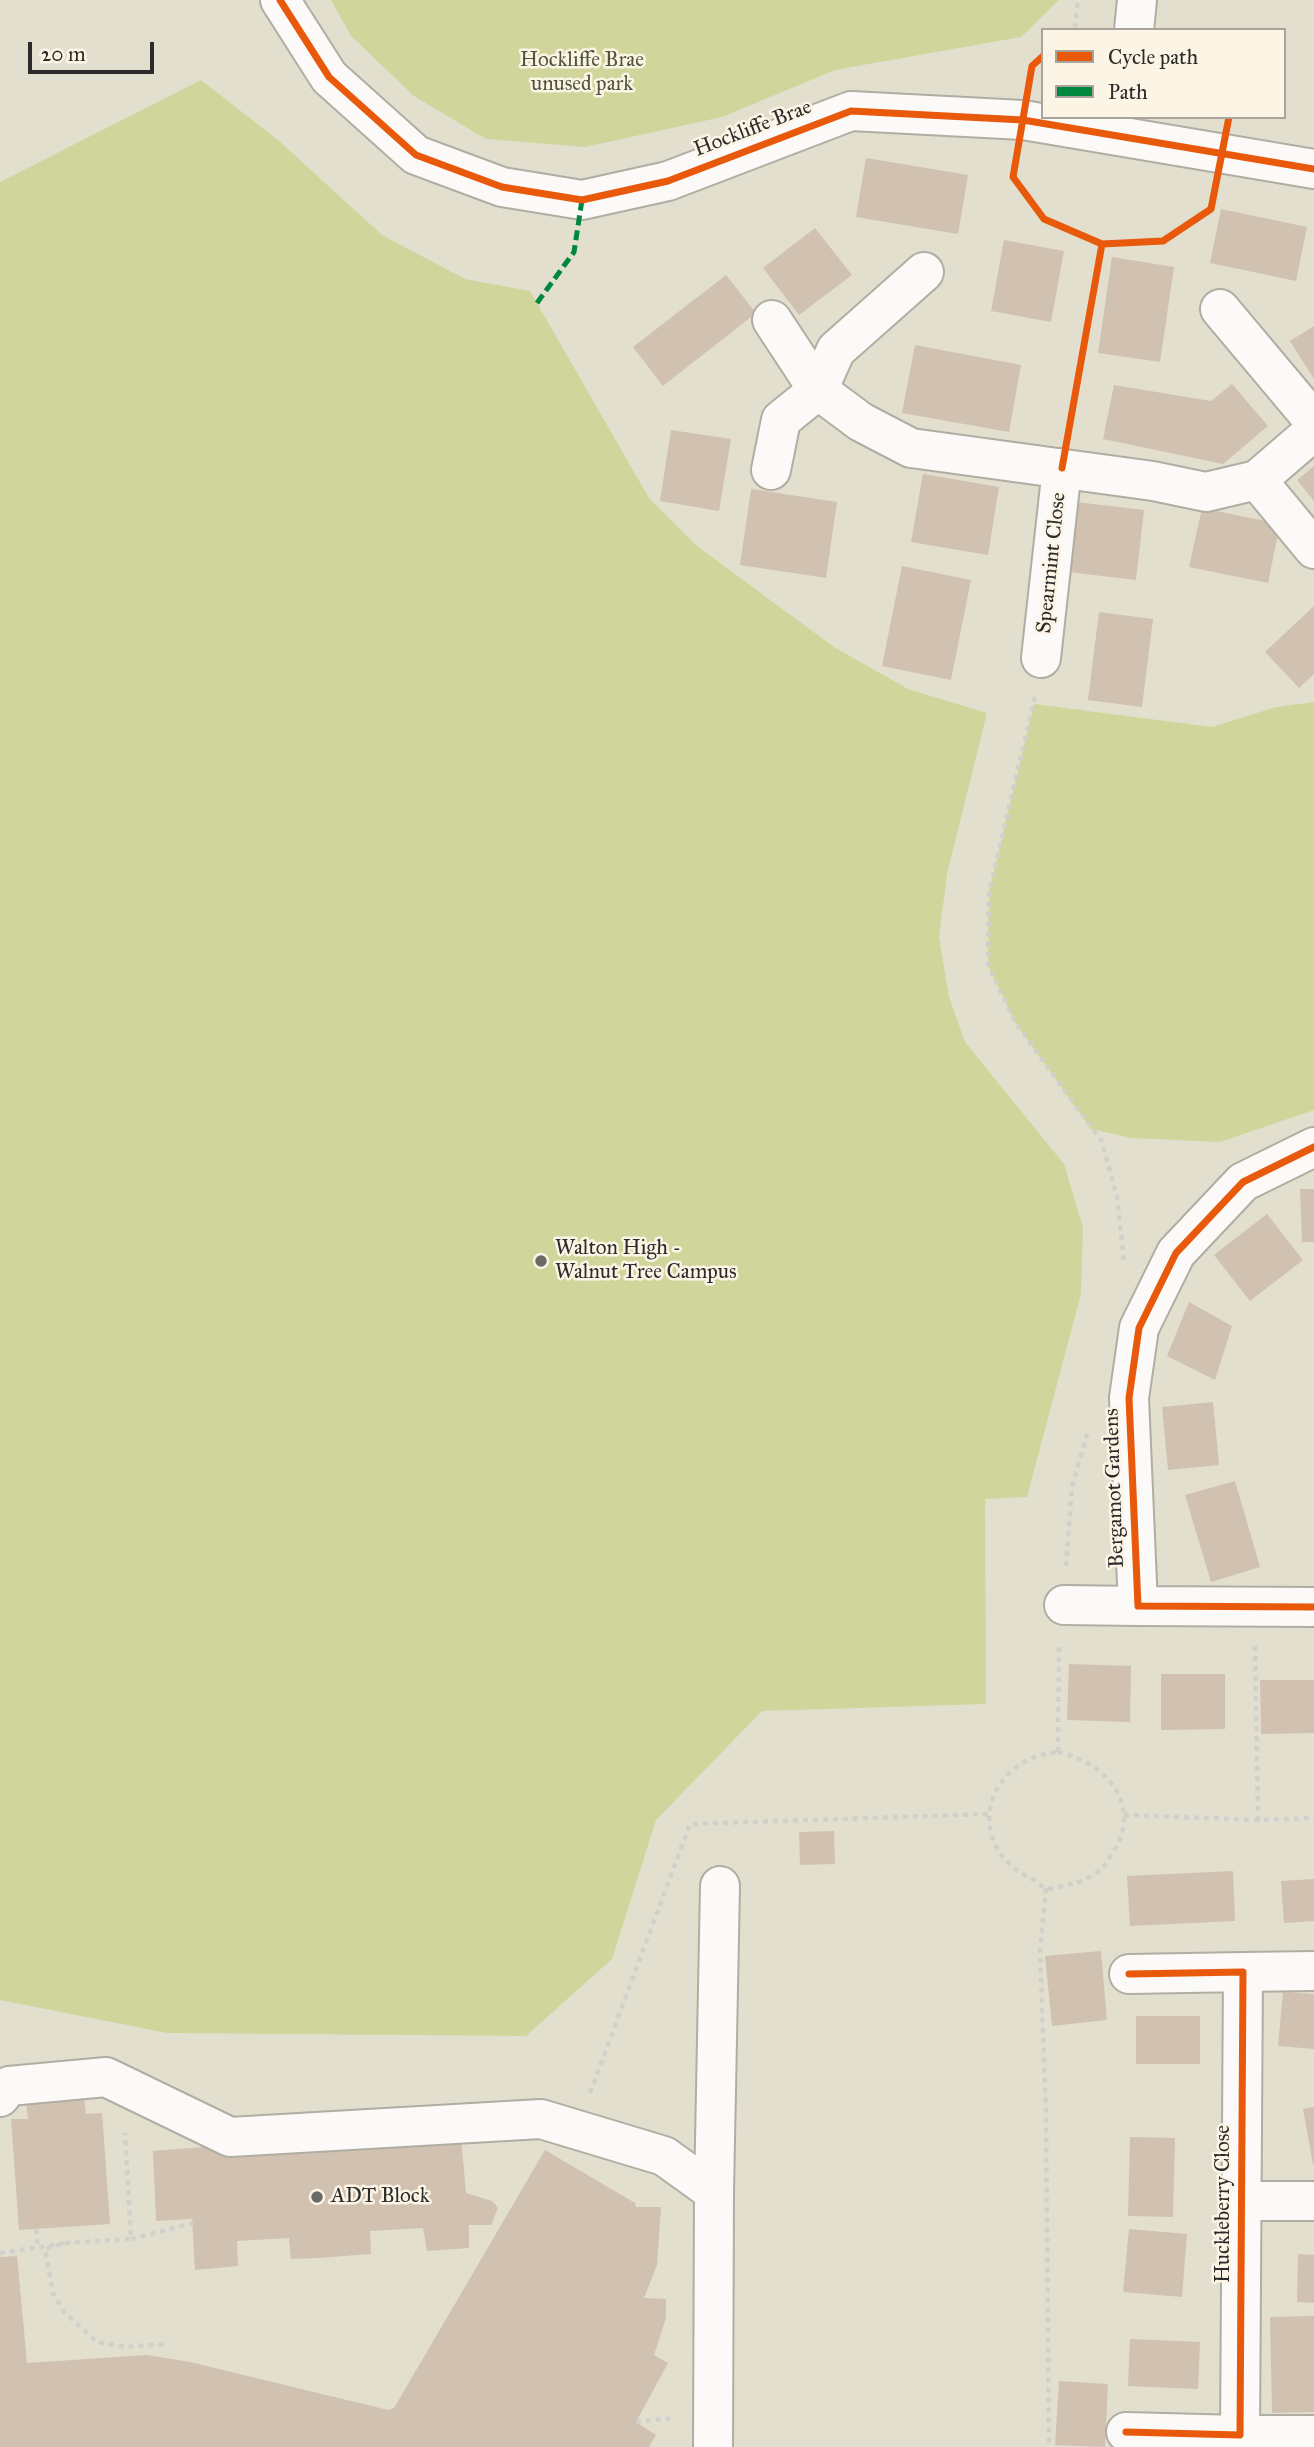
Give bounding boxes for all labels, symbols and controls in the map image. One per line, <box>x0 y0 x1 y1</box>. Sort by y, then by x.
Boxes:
scale bar <box>32 28 158 72</box>
legend <box>1041 28 1286 119</box>
text: 20 m <box>41 41 86 67</box>
text: Cycle path <box>1108 44 1198 70</box>
park label: Hockliffe Brae unused park <box>520 48 644 98</box>
text: Path <box>1108 79 1148 105</box>
street label: Hockliffe Brae <box>691 95 815 163</box>
street label: Spearmint Close <box>1032 491 1072 635</box>
place label: Walton High - Walnut Tree Campus <box>555 1236 737 1286</box>
marker: Walton High - Walnut Tree Campus <box>533 1253 549 1269</box>
street label: Bergamot Gardens <box>1100 1408 1130 1568</box>
street label: Huckleberry Close <box>1211 2125 1237 2283</box>
place label: ADT Block <box>331 2184 429 2210</box>
marker: ADT Block <box>309 2189 325 2205</box>

